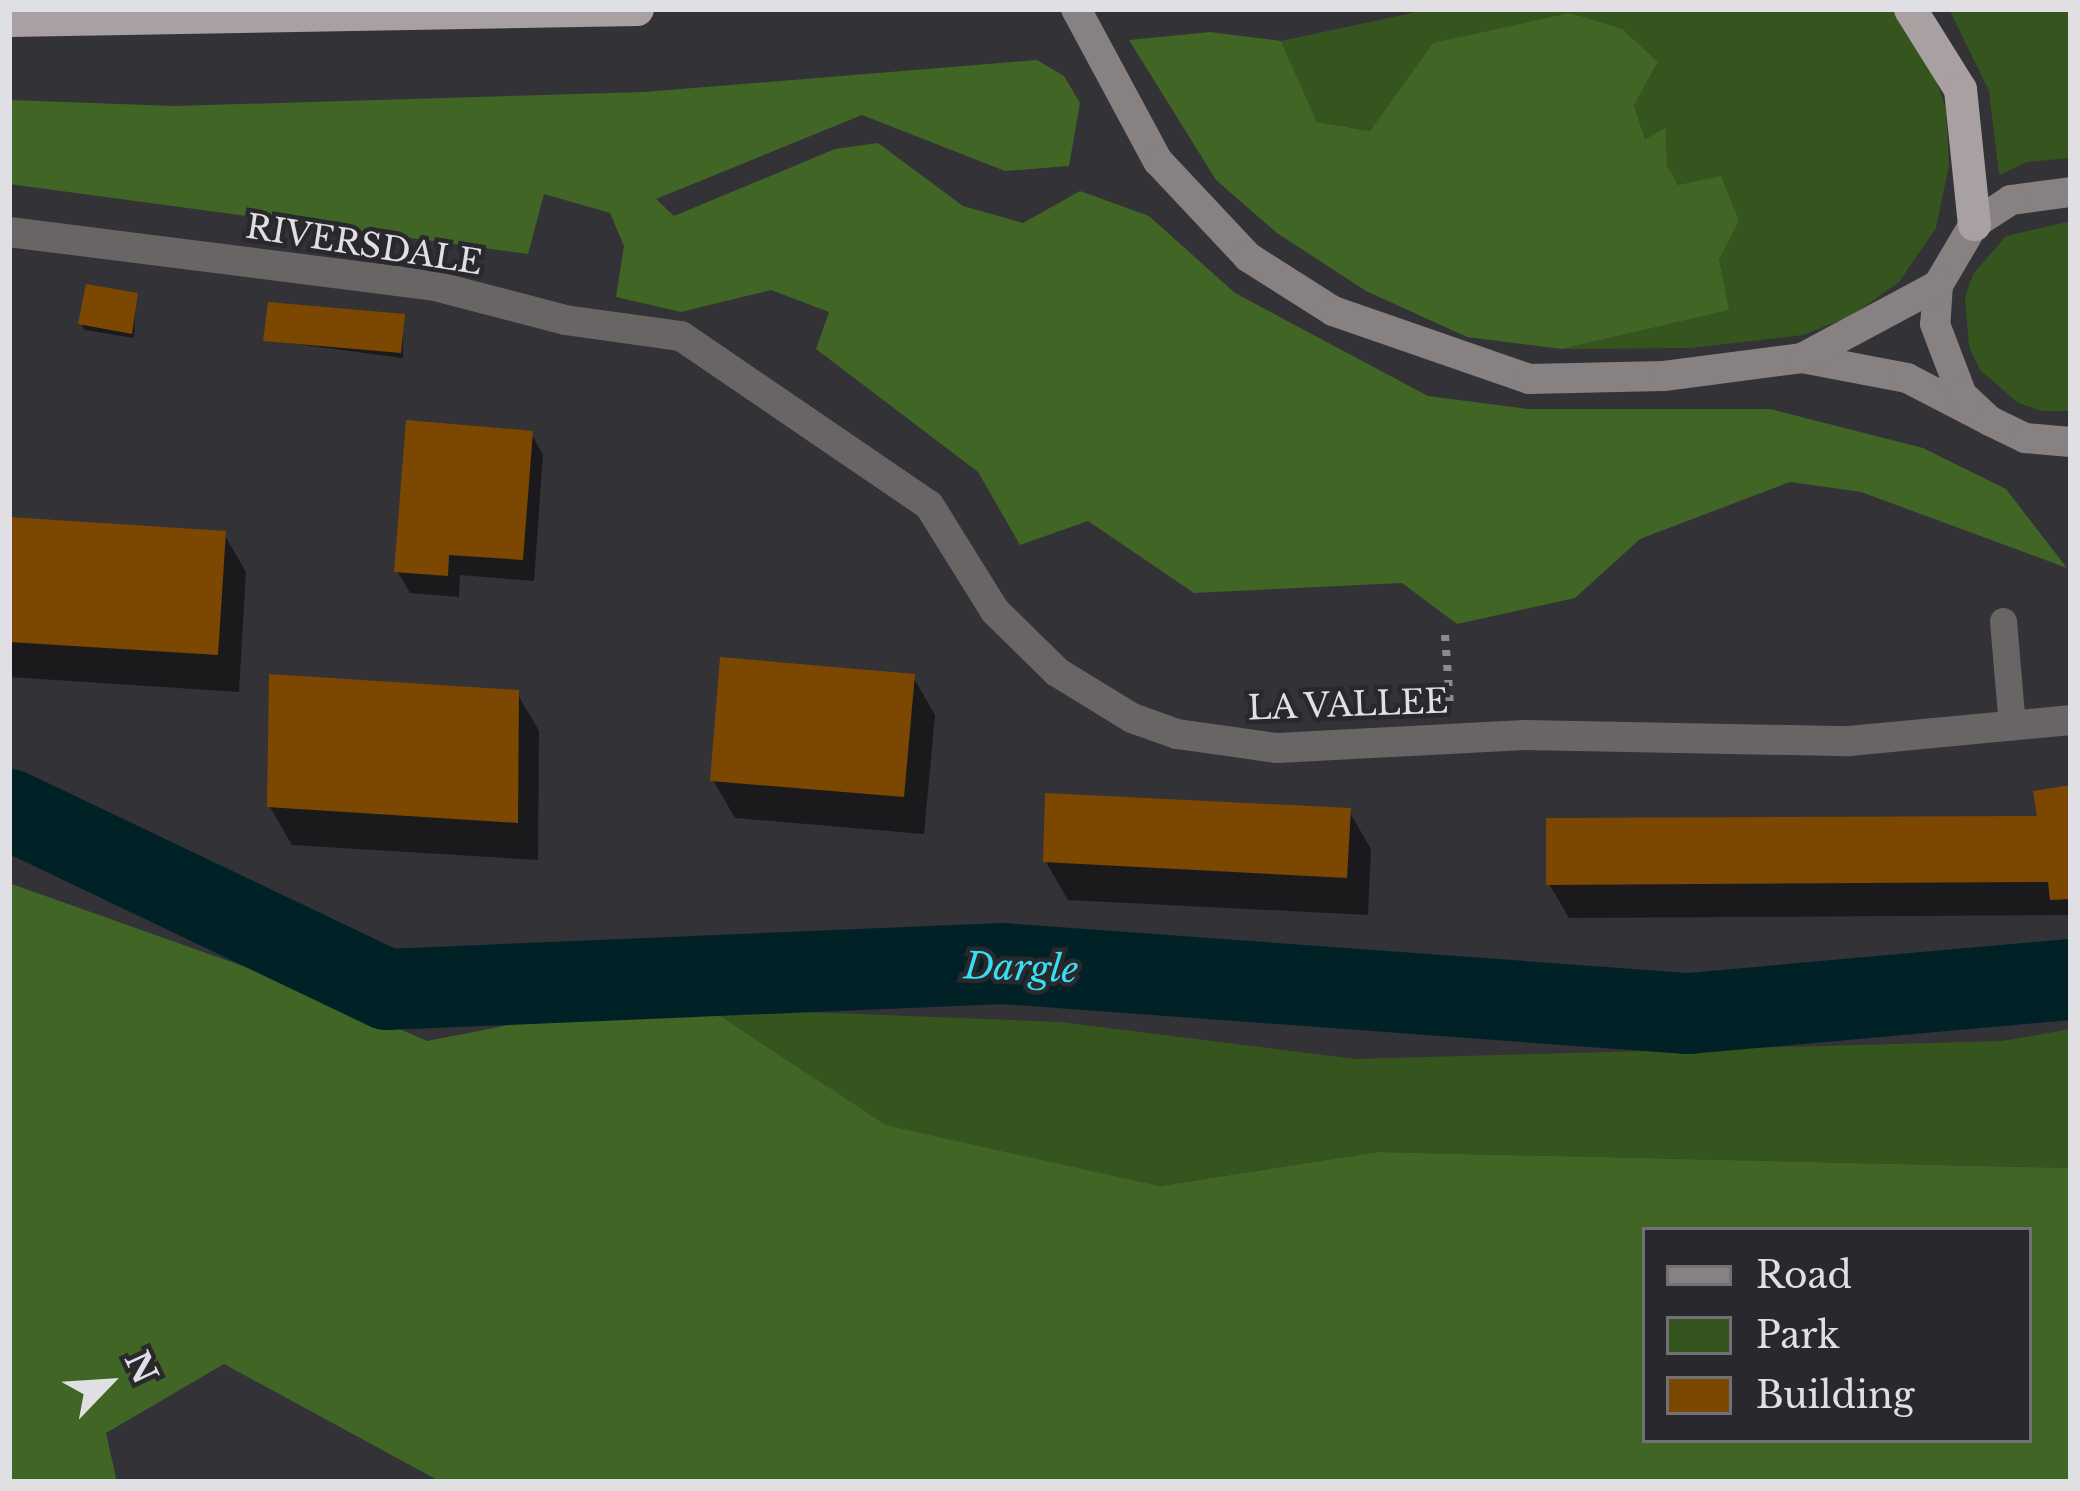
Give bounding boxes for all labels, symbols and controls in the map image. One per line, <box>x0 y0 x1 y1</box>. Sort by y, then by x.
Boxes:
street label: RIVERSDALE <box>243 207 485 283</box>
street label: LA VALLEE <box>1246 682 1450 728</box>
water label: Dargle <box>963 944 1079 992</box>
legend <box>1642 1227 2032 1443</box>
text: Road <box>1756 1253 1852 1298</box>
text: Park <box>1756 1313 1840 1358</box>
north arrow <box>48 1323 168 1443</box>
text: N <box>116 1345 166 1390</box>
text: Building <box>1756 1373 1914 1418</box>

